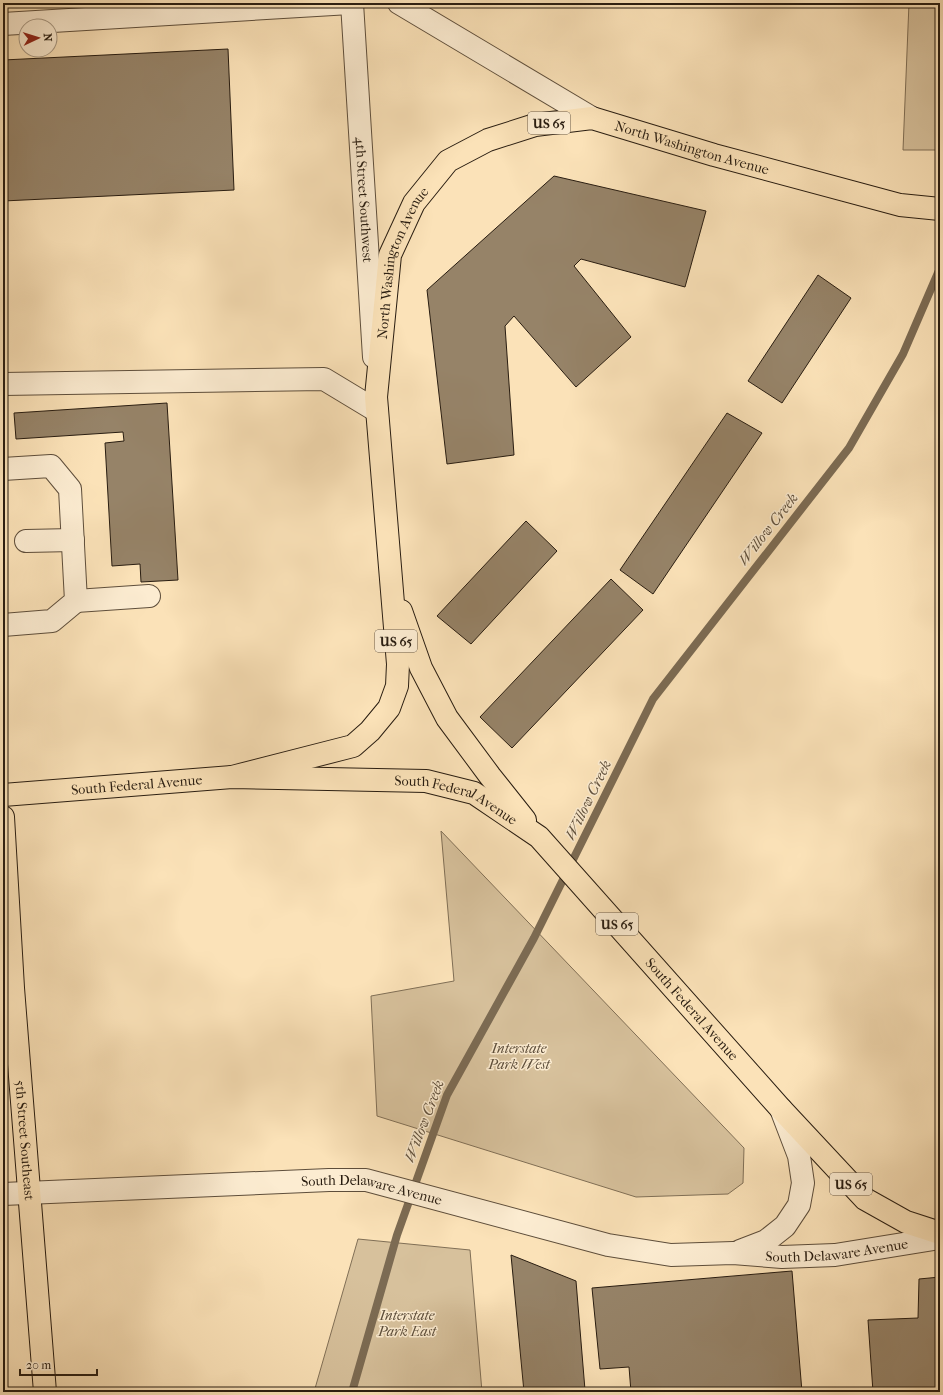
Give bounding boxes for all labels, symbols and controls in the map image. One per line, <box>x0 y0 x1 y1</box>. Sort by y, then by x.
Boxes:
north arrow <box>18 18 58 58</box>
text: N <box>41 33 54 43</box>
road number: US 65 <box>528 112 570 134</box>
street label: North Washington Avenue <box>613 117 771 178</box>
street label: 4th Street Southwest <box>352 136 377 263</box>
street label: North Washington Avenue <box>373 183 432 340</box>
water label: Willow Creek <box>734 489 802 569</box>
road number: US 65 <box>375 630 417 652</box>
water label: Willow Creek <box>561 757 615 843</box>
street label: South Federal Avenue <box>70 771 203 798</box>
street label: South Federal Avenue <box>394 772 521 828</box>
road number: US 65 <box>596 913 638 935</box>
street label: South Federal Avenue <box>642 954 742 1064</box>
park label: Interstate Park West <box>487 1040 550 1073</box>
water label: Willow Creek <box>400 1077 448 1165</box>
street label: 5th Street Southeast <box>12 1080 38 1201</box>
street label: South Delaware Avenue <box>301 1172 444 1209</box>
road number: US 65 <box>830 1173 872 1195</box>
street label: South Delaware Avenue <box>765 1235 909 1266</box>
park label: Interstate Park East <box>377 1307 437 1340</box>
scale bar <box>20 1351 97 1377</box>
text: 20 m <box>26 1358 51 1372</box>

